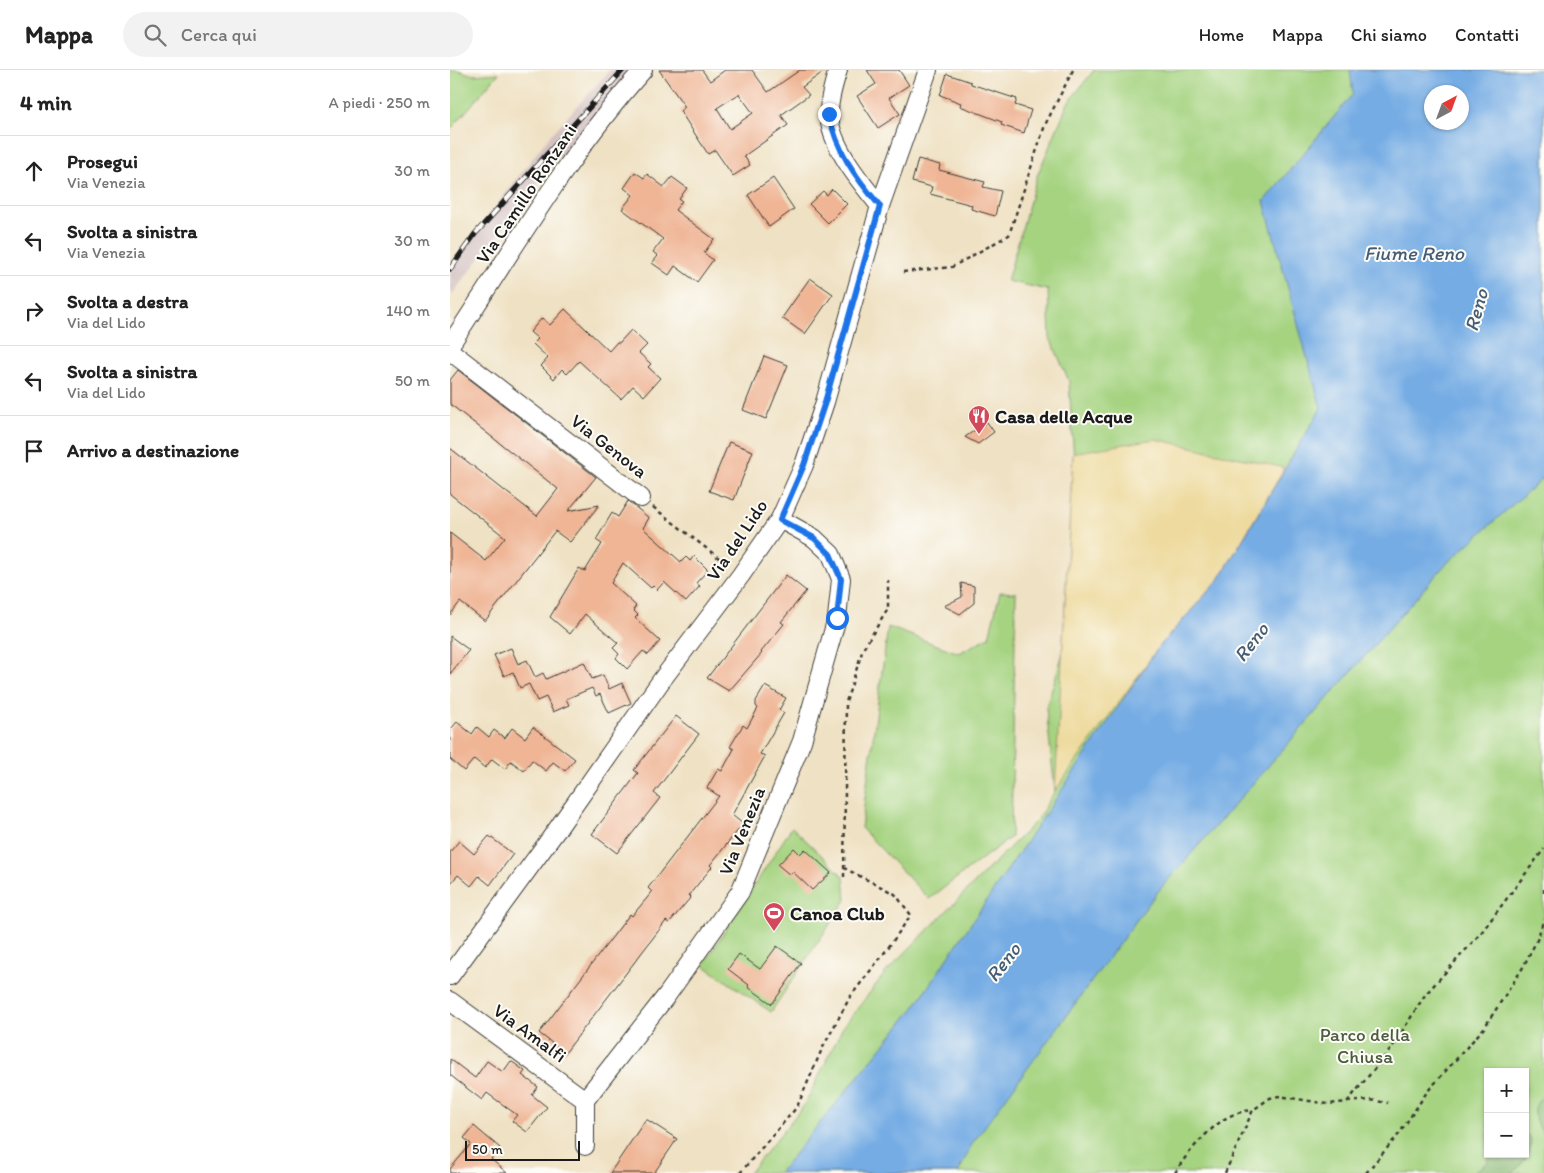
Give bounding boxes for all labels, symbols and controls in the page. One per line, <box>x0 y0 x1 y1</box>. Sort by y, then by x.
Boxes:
search box <box>123 12 473 57</box>
text: Mappa <box>25 20 93 49</box>
icon: search <box>141 21 169 49</box>
text: Cerca qui <box>181 23 257 46</box>
text: Home <box>1199 24 1244 46</box>
text: Mappa <box>1272 24 1323 46</box>
text: Chi siamo <box>1351 24 1427 46</box>
text: Contatti <box>1455 24 1519 46</box>
north arrow <box>1424 85 1469 130</box>
text: 4 min <box>20 90 72 115</box>
text: A piedi · 250 m <box>329 93 430 112</box>
route end <box>818 103 841 126</box>
street label: Via Camillo Ronzani <box>471 120 581 268</box>
text: Prosegui <box>67 150 138 173</box>
icon: ahead <box>20 157 48 185</box>
text: 30 m <box>394 161 430 180</box>
text: Via Venezia <box>67 173 145 192</box>
text: Svolta a sinistra <box>67 220 197 243</box>
icon: left <box>20 227 48 255</box>
text: 30 m <box>394 231 430 250</box>
water label: Fiume Reno <box>1364 241 1465 265</box>
text: Via Venezia <box>67 243 145 262</box>
water label: Reno <box>1459 285 1493 334</box>
text: Svolta a destra <box>67 290 188 313</box>
icon: right <box>20 297 48 325</box>
text: 140 m <box>386 301 430 320</box>
text: Via del Lido <box>67 313 146 332</box>
text: Svolta a sinistra <box>67 360 197 383</box>
icon: left <box>20 367 48 395</box>
text: 50 m <box>395 371 430 390</box>
text: Via del Lido <box>67 383 146 402</box>
restaurant icon: Casa delle Acque <box>967 404 991 435</box>
place label: Casa delle Acque <box>995 405 1133 428</box>
street label: Via Genova <box>566 409 652 483</box>
icon: arrive <box>20 437 48 465</box>
text: Arrivo a destinazione <box>67 439 239 462</box>
street label: Via del Lido <box>701 495 773 585</box>
route start <box>826 607 849 630</box>
water label: Reno <box>1228 617 1274 666</box>
street label: Via Venezia <box>714 783 770 879</box>
sports icon: Canoa Club <box>762 901 786 932</box>
place label: Canoa Club <box>790 902 885 925</box>
water label: Reno <box>980 937 1026 986</box>
street label: Via Amalfi <box>489 999 571 1067</box>
park label: Parco della Chiusa <box>1320 1023 1410 1068</box>
map controls <box>1484 1068 1529 1158</box>
button: + <box>1484 1068 1529 1113</box>
button: − <box>1484 1113 1529 1158</box>
scale bar <box>465 1138 580 1161</box>
text: 50 m <box>472 1141 503 1158</box>

